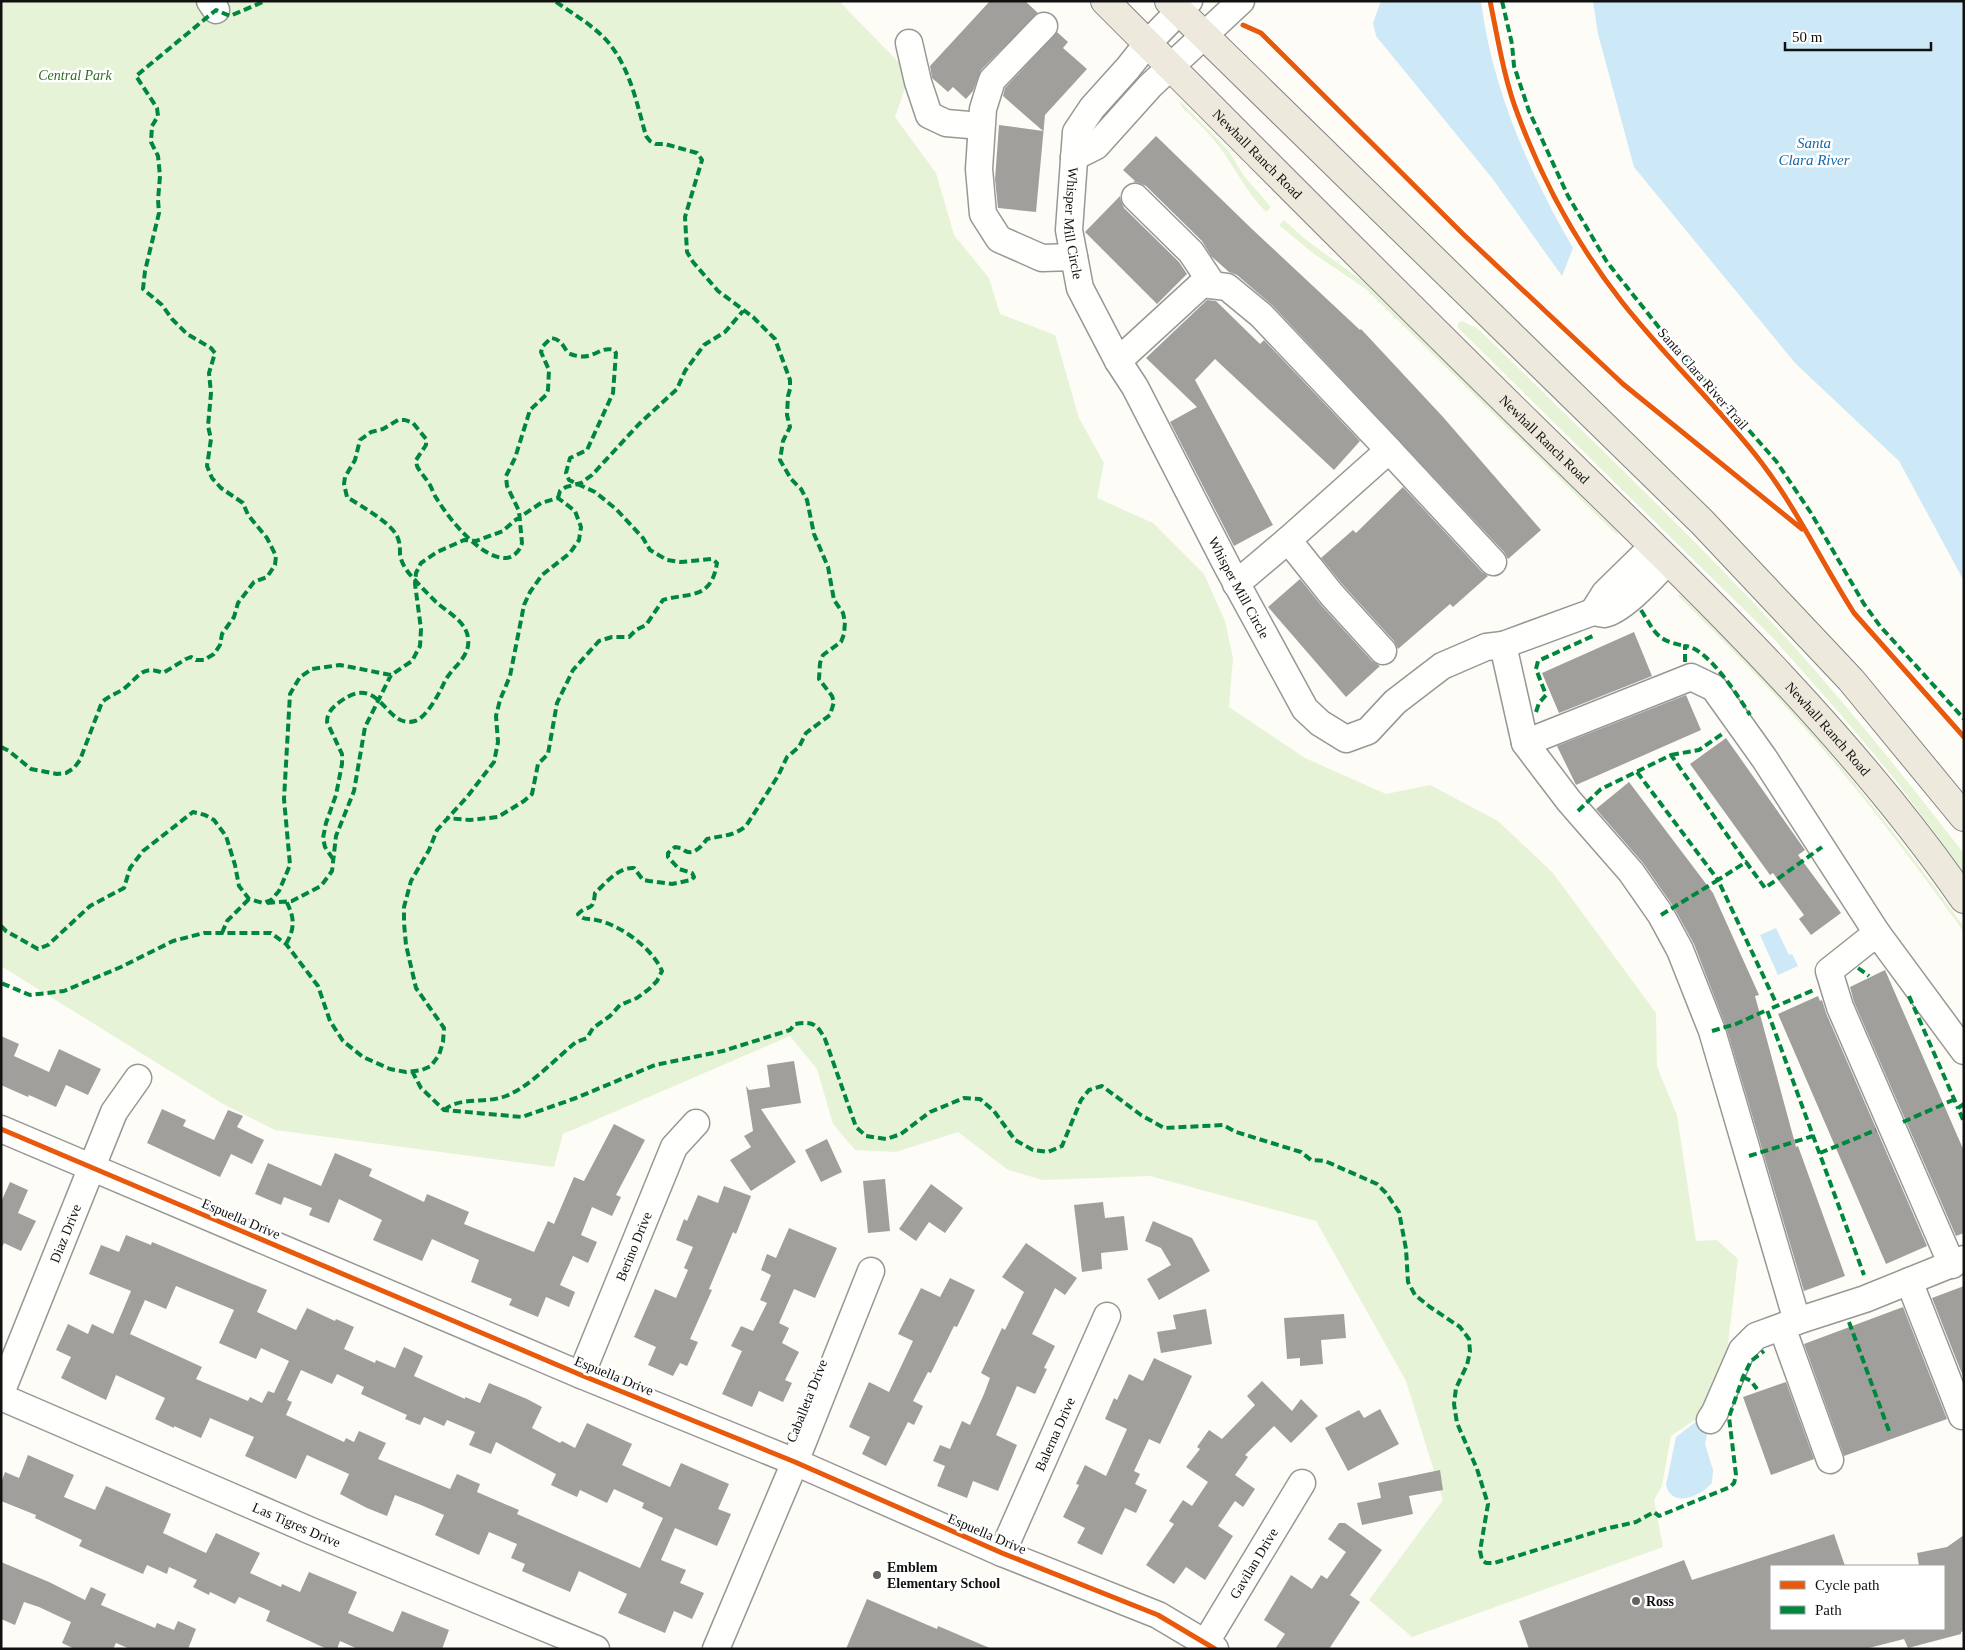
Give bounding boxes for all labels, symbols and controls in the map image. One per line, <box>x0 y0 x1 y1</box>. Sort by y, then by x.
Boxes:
scale bar <box>1785 20 1931 52</box>
text: 50 m <box>1792 29 1823 45</box>
park label: Central Park <box>38 68 113 83</box>
street label: Newhall Ranch Road <box>1210 106 1305 202</box>
water label: Santa Clara River <box>1778 135 1850 168</box>
street label: Whisper Mill Circle <box>1061 167 1086 280</box>
street label: Santa Clara River Trail <box>1655 325 1751 433</box>
street label: Newhall Ranch Road <box>1497 392 1593 486</box>
street label: Whisper Mill Circle <box>1206 534 1272 641</box>
street label: Newhall Ranch Road <box>1783 679 1873 779</box>
street label: Espuella Drive <box>200 1196 282 1242</box>
street label: Diaz Drive <box>47 1202 84 1265</box>
street label: Berino Drive <box>613 1209 654 1283</box>
street label: Espuella Drive <box>572 1353 656 1399</box>
street label: Caballeta Drive <box>784 1357 830 1445</box>
street label: Balerna Drive <box>1032 1395 1078 1473</box>
street label: Las Tigres Drive <box>250 1499 343 1550</box>
street label: Espuella Drive <box>946 1511 1028 1557</box>
street label: Gavilan Drive <box>1227 1525 1281 1601</box>
place label: Emblem Elementary School <box>887 1560 1000 1591</box>
legend <box>1770 1565 1945 1630</box>
marker: Emblem Elementary School <box>871 1569 883 1581</box>
text: Cycle path <box>1815 1577 1880 1593</box>
place label: Ross <box>1646 1594 1675 1609</box>
marker: Ross <box>1630 1595 1642 1607</box>
text: Path <box>1815 1602 1842 1618</box>

